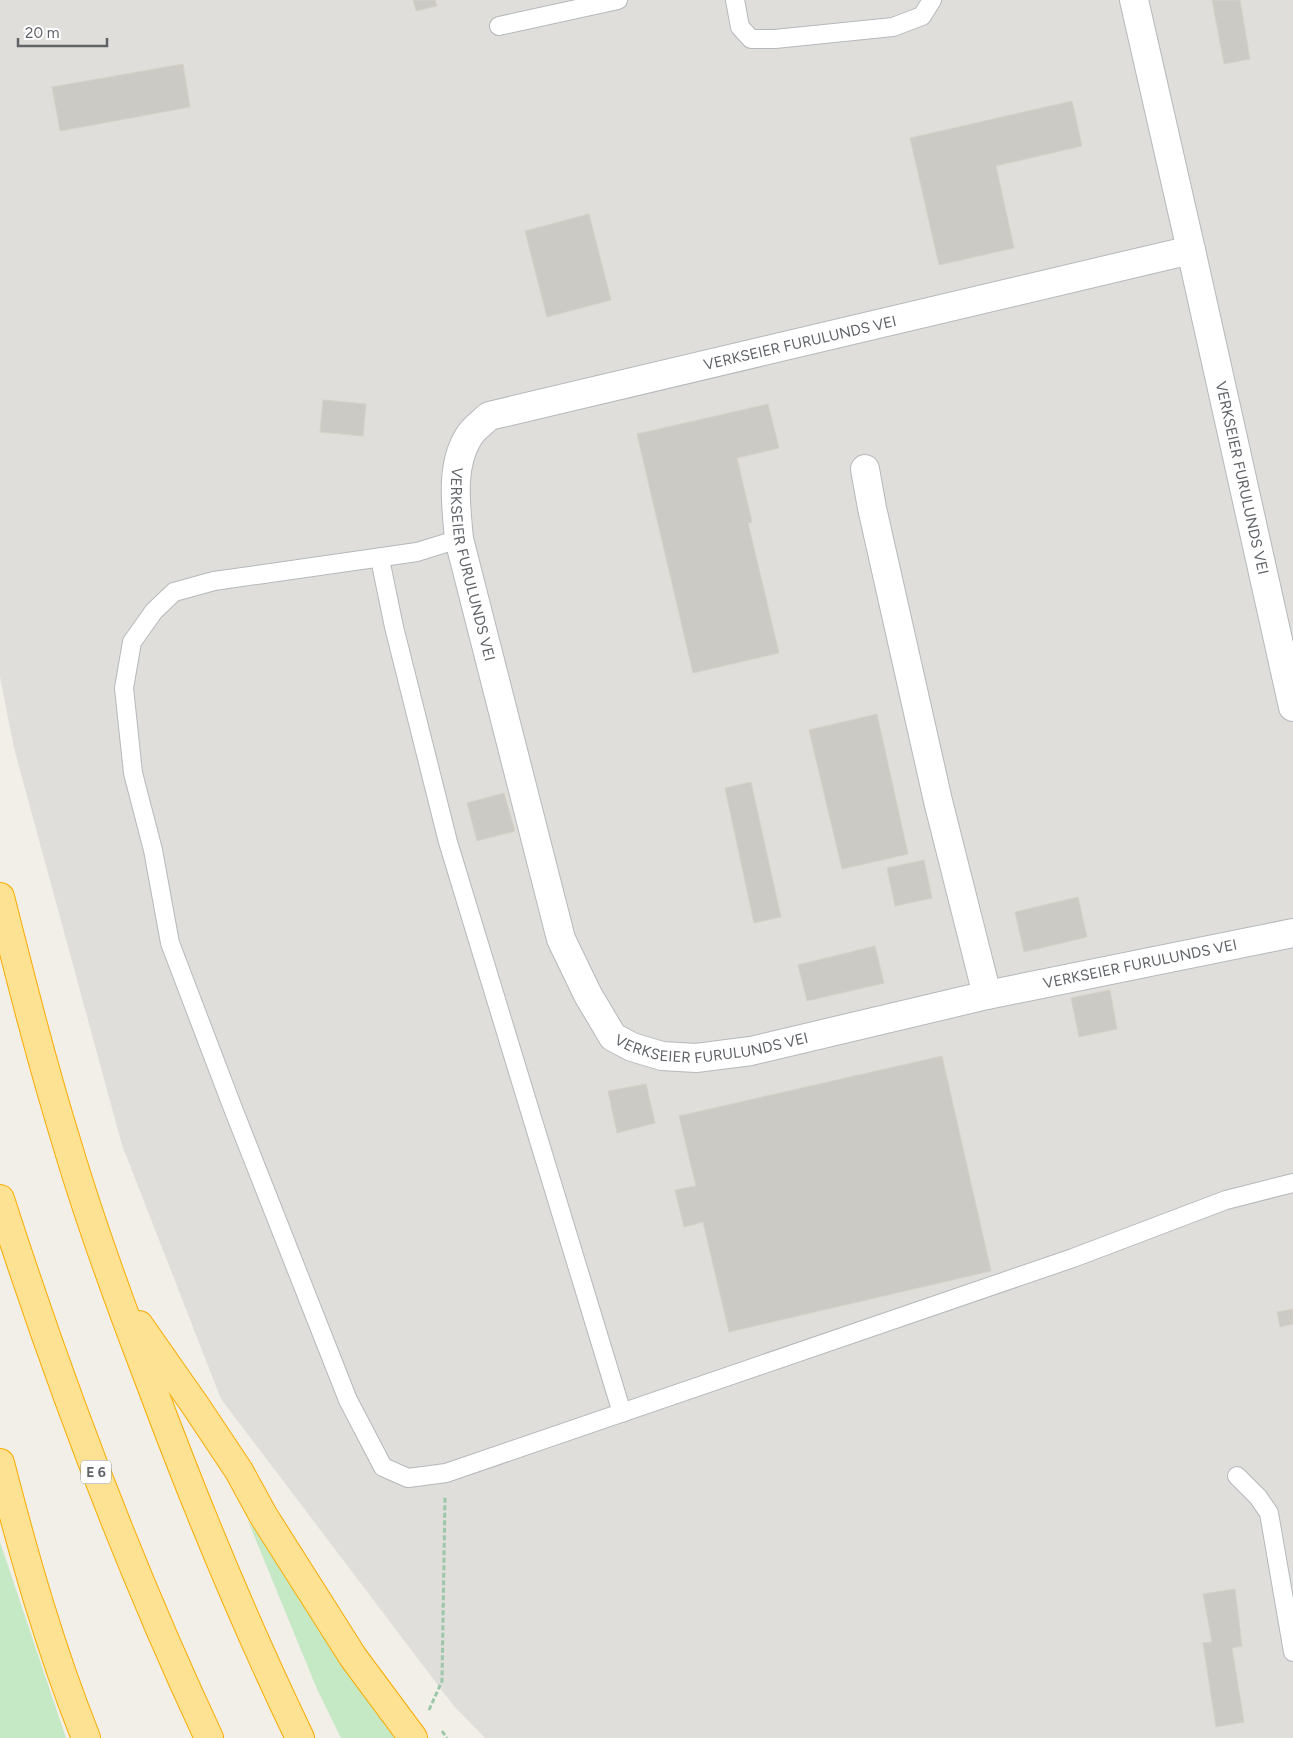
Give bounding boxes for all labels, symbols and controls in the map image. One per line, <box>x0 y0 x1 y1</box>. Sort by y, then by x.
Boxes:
scale bar <box>18 15 106 47</box>
text: 20 m <box>25 24 59 42</box>
street label: VERKSEIER FURULUNDS VEI <box>702 312 898 374</box>
street label: VERKSEIER FURULUNDS VEI <box>1212 380 1272 576</box>
street label: VERKSEIER FURULUNDS VEI <box>447 466 499 663</box>
street label: VERKSEIER FURULUNDS VEI <box>1041 936 1239 992</box>
street label: VERKSEIER FURULUNDS VEI <box>615 1026 813 1044</box>
text: VERKSEIER FURULUNDS VEI <box>612 1029 810 1067</box>
road number: E 6 <box>81 1460 111 1484</box>

